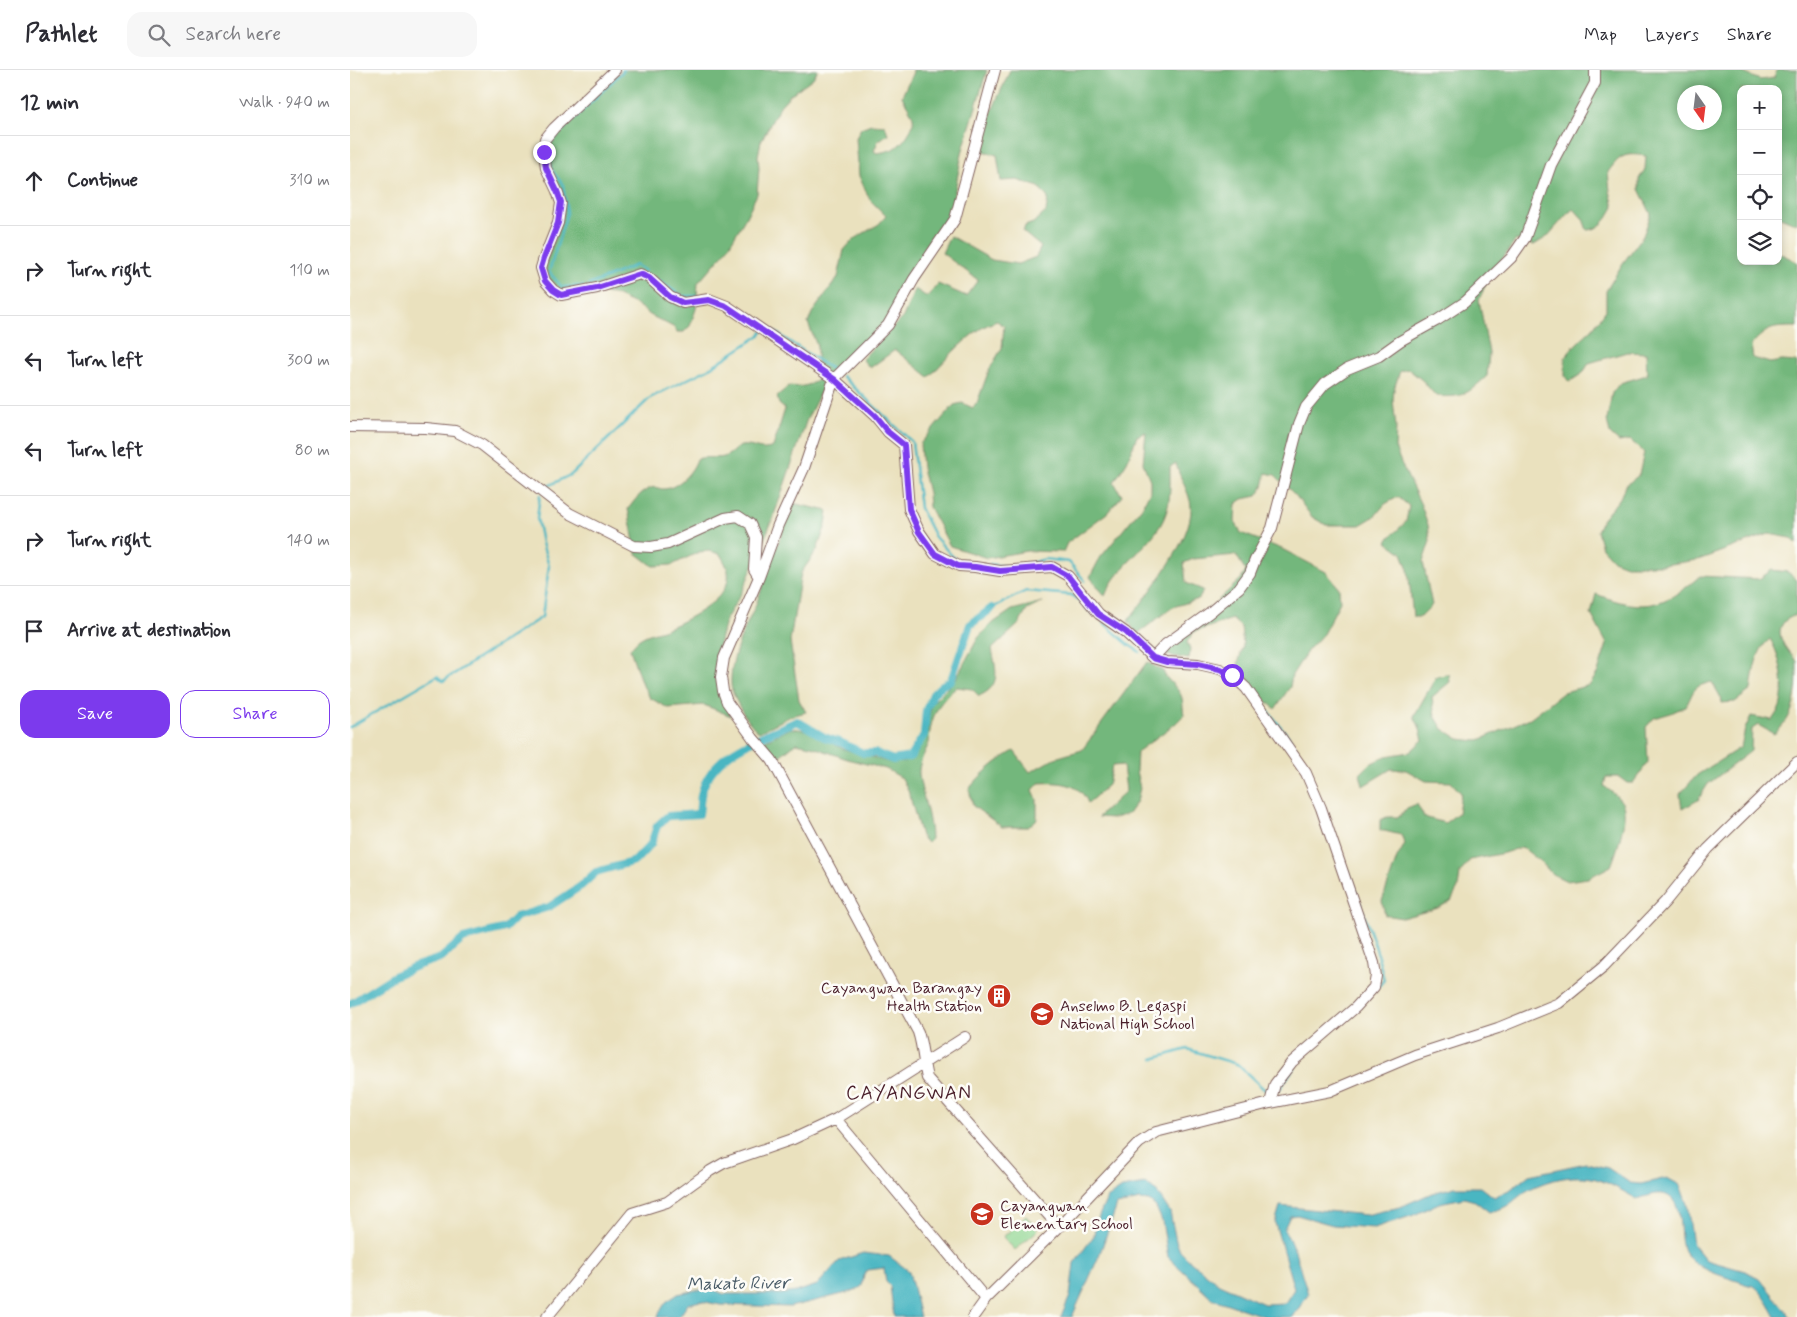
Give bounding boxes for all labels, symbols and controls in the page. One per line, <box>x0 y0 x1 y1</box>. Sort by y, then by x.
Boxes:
search box <box>127 12 477 57</box>
text: Pathlet <box>25 19 97 50</box>
icon: search <box>145 21 173 49</box>
text: Search here <box>185 22 281 47</box>
text: Map <box>1584 23 1617 47</box>
text: Layers <box>1645 23 1699 47</box>
text: Share <box>1727 23 1772 47</box>
north arrow <box>1677 85 1722 130</box>
map controls <box>1737 85 1782 265</box>
button: + <box>1737 85 1782 130</box>
text: 12 min <box>20 89 79 117</box>
text: Walk · 940 m <box>239 92 330 113</box>
button: − <box>1737 130 1782 175</box>
route end <box>533 141 556 164</box>
icon: ahead <box>20 167 48 195</box>
text: Continue <box>67 168 138 193</box>
text: 310 m <box>289 170 330 191</box>
button: locate <box>1737 175 1782 220</box>
button: layers <box>1737 220 1782 265</box>
icon: right <box>20 257 48 285</box>
text: Turn right <box>67 258 151 283</box>
text: 110 m <box>289 260 330 281</box>
icon: left <box>20 347 48 375</box>
text: Turn left <box>67 348 143 373</box>
text: 300 m <box>287 350 330 371</box>
icon: left <box>20 437 48 465</box>
text: Turn left <box>67 438 143 463</box>
text: 80 m <box>295 440 330 461</box>
icon: right <box>20 527 48 555</box>
text: Turn right <box>67 528 151 553</box>
text: 140 m <box>286 530 330 551</box>
icon: arrive <box>20 617 48 645</box>
text: Arrive at destination <box>67 618 231 643</box>
route start <box>1221 664 1244 687</box>
button: Save <box>20 690 170 738</box>
button: Share <box>180 690 330 738</box>
place label: Cayangwan Barangay Health Station <box>821 978 982 1017</box>
building icon: Cayangwan Barangay Health Station <box>986 983 1012 1009</box>
place label: Anselmo B. Legaspi National High School <box>1060 996 1195 1035</box>
school or university icon: Anselmo B. Legaspi National High School <box>1029 1001 1055 1027</box>
district label: CAYANGWAN <box>846 1081 972 1106</box>
place label: Cayangwan Elementary School <box>1000 1196 1133 1235</box>
school or university icon: Cayangwan Elementary School <box>969 1201 995 1227</box>
water label: Makato River <box>687 1271 792 1297</box>

